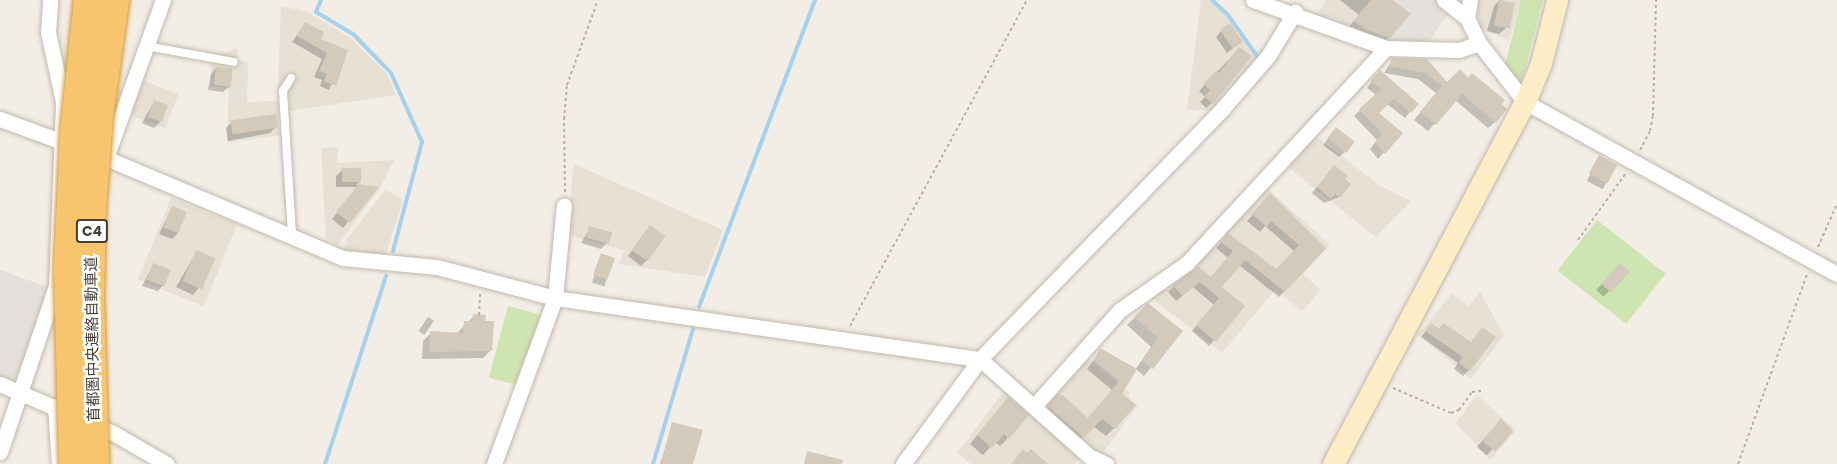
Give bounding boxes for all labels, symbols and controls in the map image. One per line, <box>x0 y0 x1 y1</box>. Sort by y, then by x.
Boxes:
road number: C4 <box>76 220 109 242</box>
street label: 首都圏中央連絡自動車道 <box>82 256 102 422</box>

